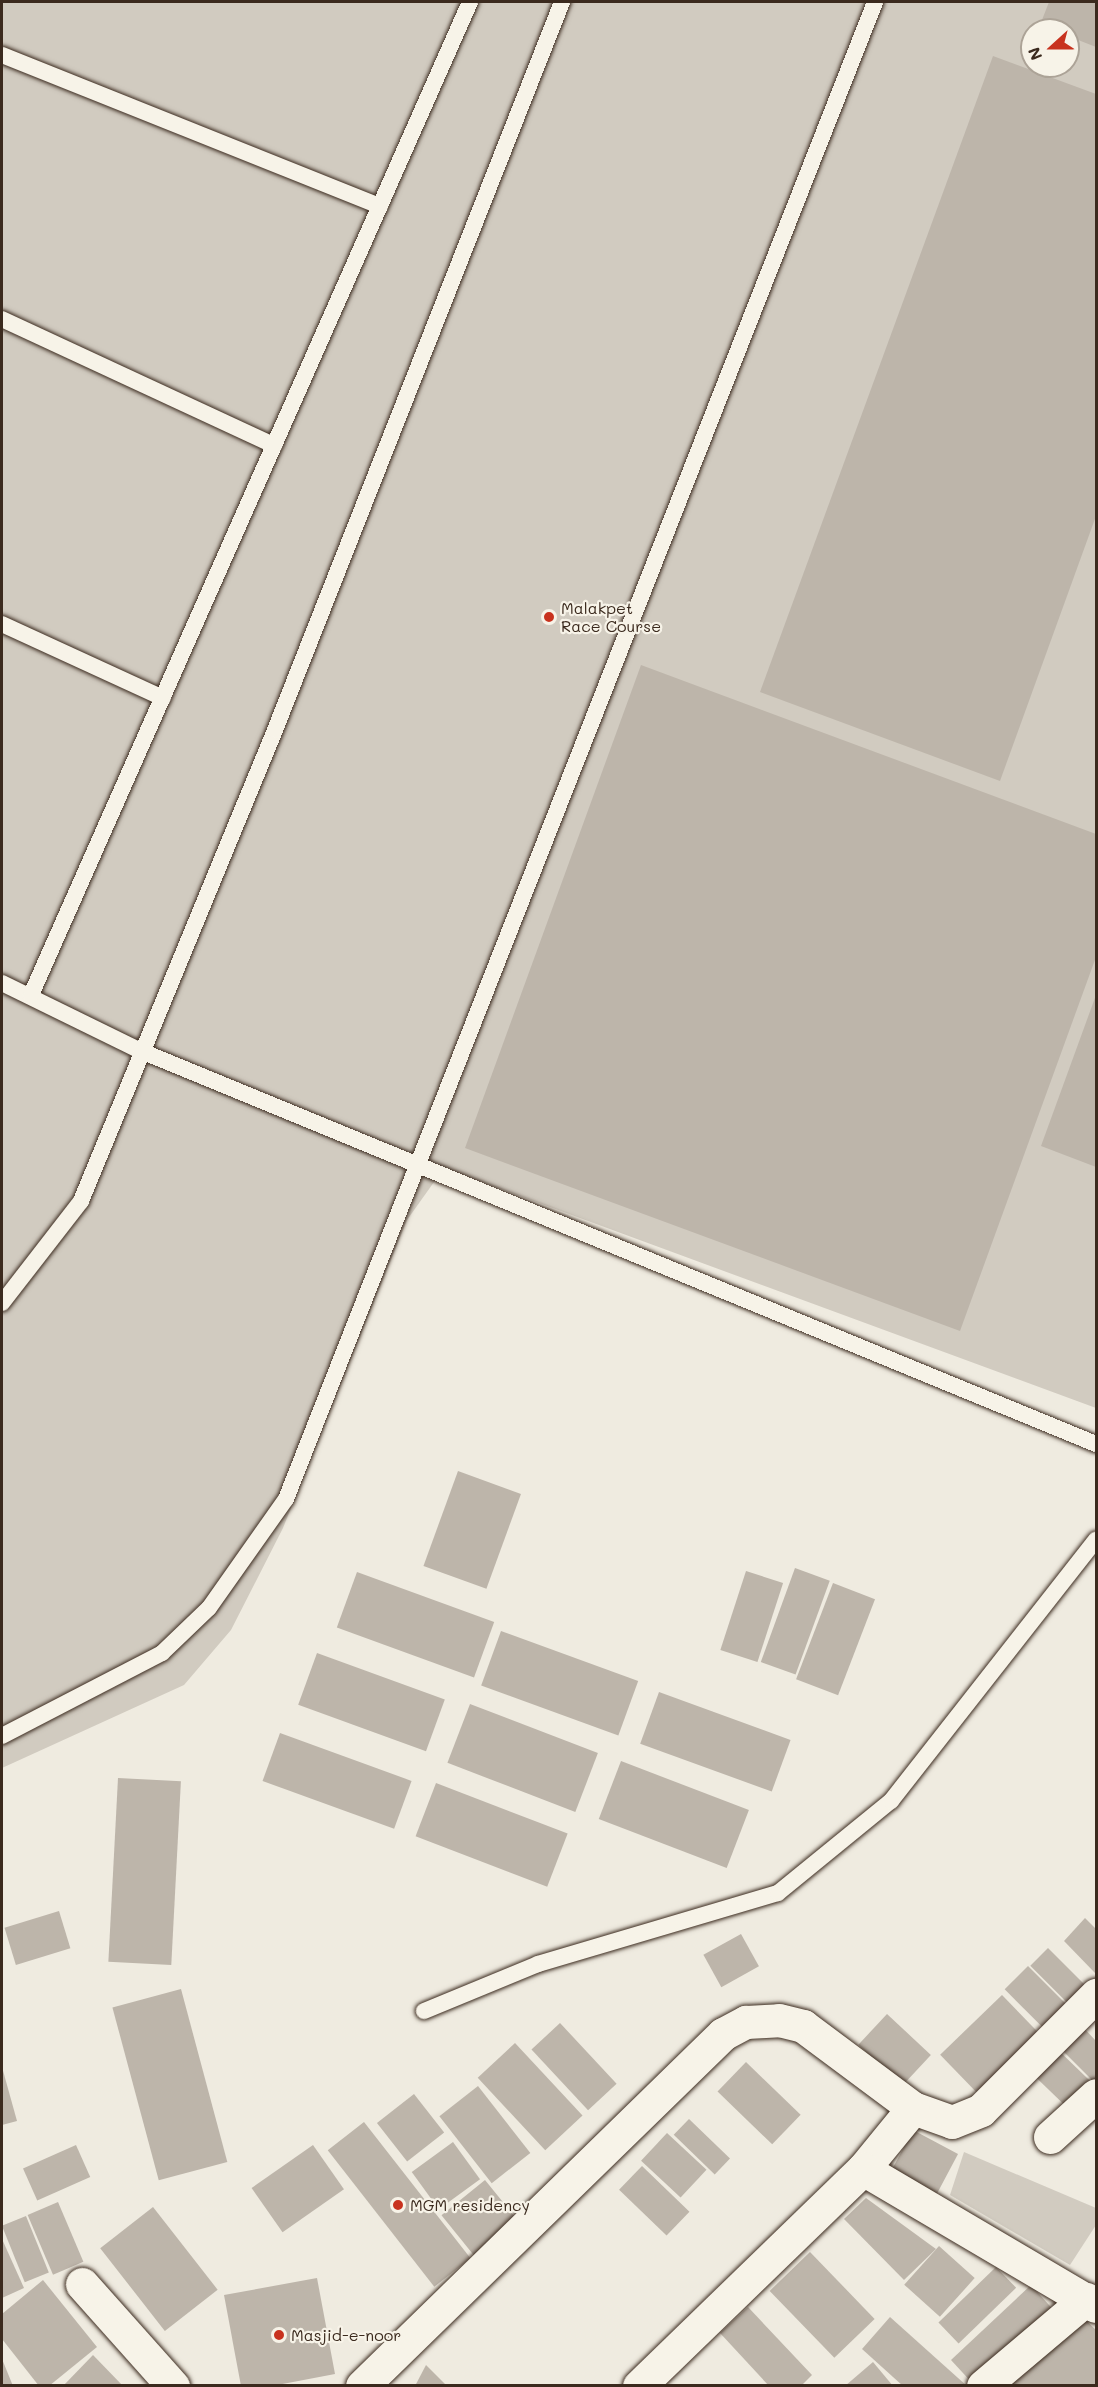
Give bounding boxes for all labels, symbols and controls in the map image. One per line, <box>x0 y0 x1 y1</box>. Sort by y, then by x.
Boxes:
north arrow <box>1020 18 1080 78</box>
text: N <box>1023 44 1047 63</box>
place label: Malakpet Race Course <box>561 598 661 636</box>
marker: Malakpet Race Course <box>542 610 556 624</box>
place label: MGM residency <box>410 2195 530 2215</box>
marker: MGM residency <box>391 2198 405 2212</box>
place label: Masjid-e-noor <box>291 2325 401 2345</box>
marker: Masjid-e-noor <box>272 2328 286 2342</box>

